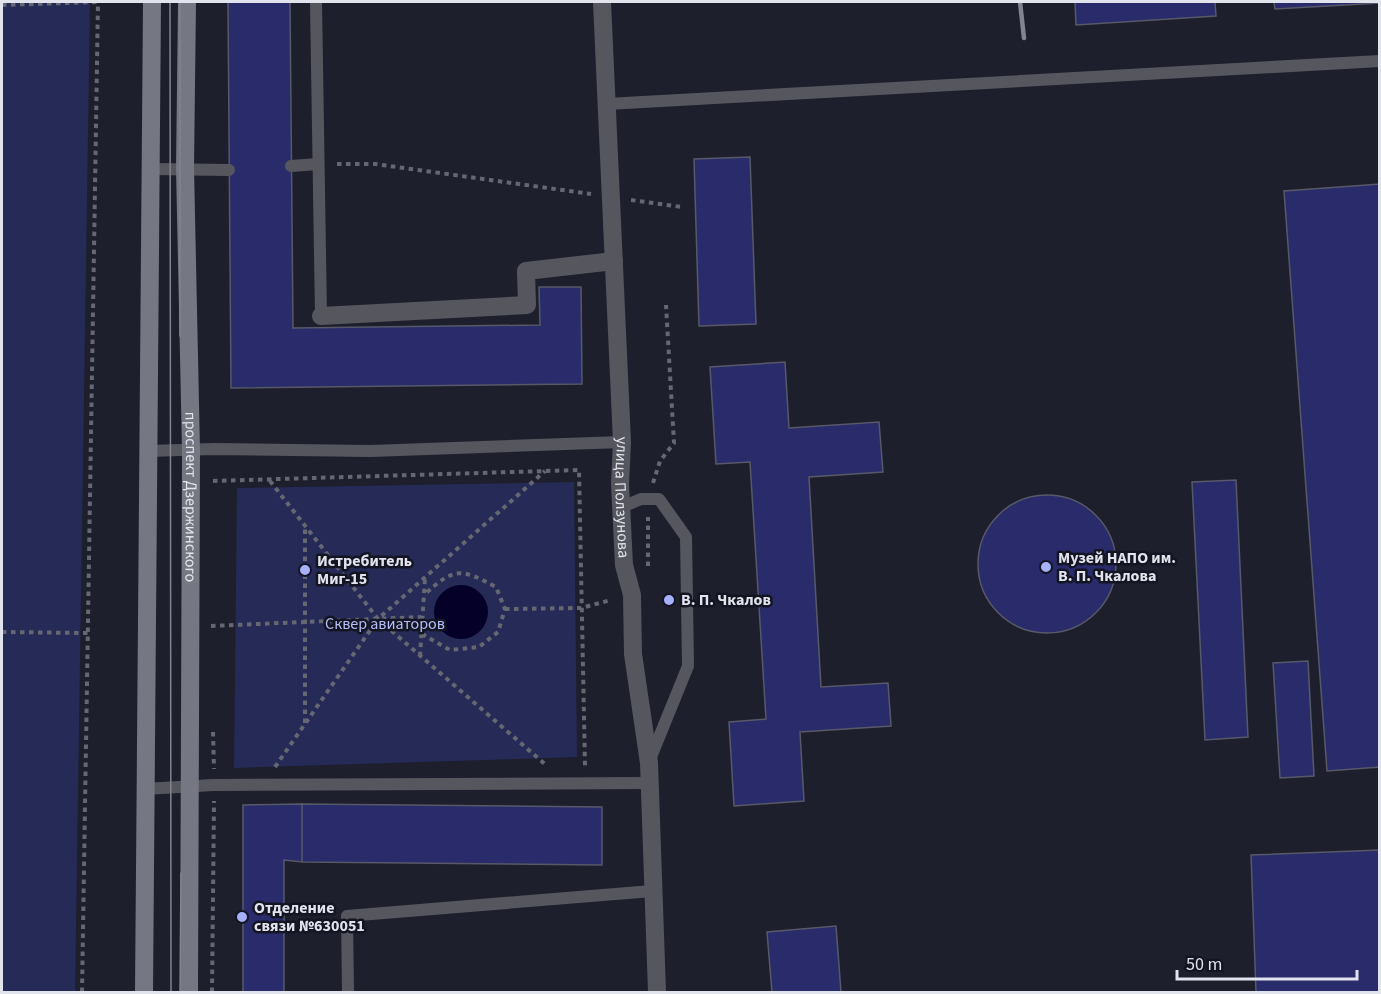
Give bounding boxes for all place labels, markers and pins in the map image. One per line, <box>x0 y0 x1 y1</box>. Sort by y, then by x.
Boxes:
place label: Музей НАПО им. В. П. Чкалова <box>1058 547 1176 587</box>
place label: Истребитель Миг-15 <box>317 550 412 590</box>
marker: Музей НАПО им. В. П. Чкалова <box>1039 560 1053 574</box>
marker: Истребитель Миг-15 <box>298 563 312 577</box>
place label: В. П. Чкалов <box>681 589 771 611</box>
marker: В. П. Чкалов <box>662 593 676 607</box>
place label: Отделение связи №630051 <box>254 897 365 937</box>
marker: Отделение связи №630051 <box>235 910 249 924</box>

